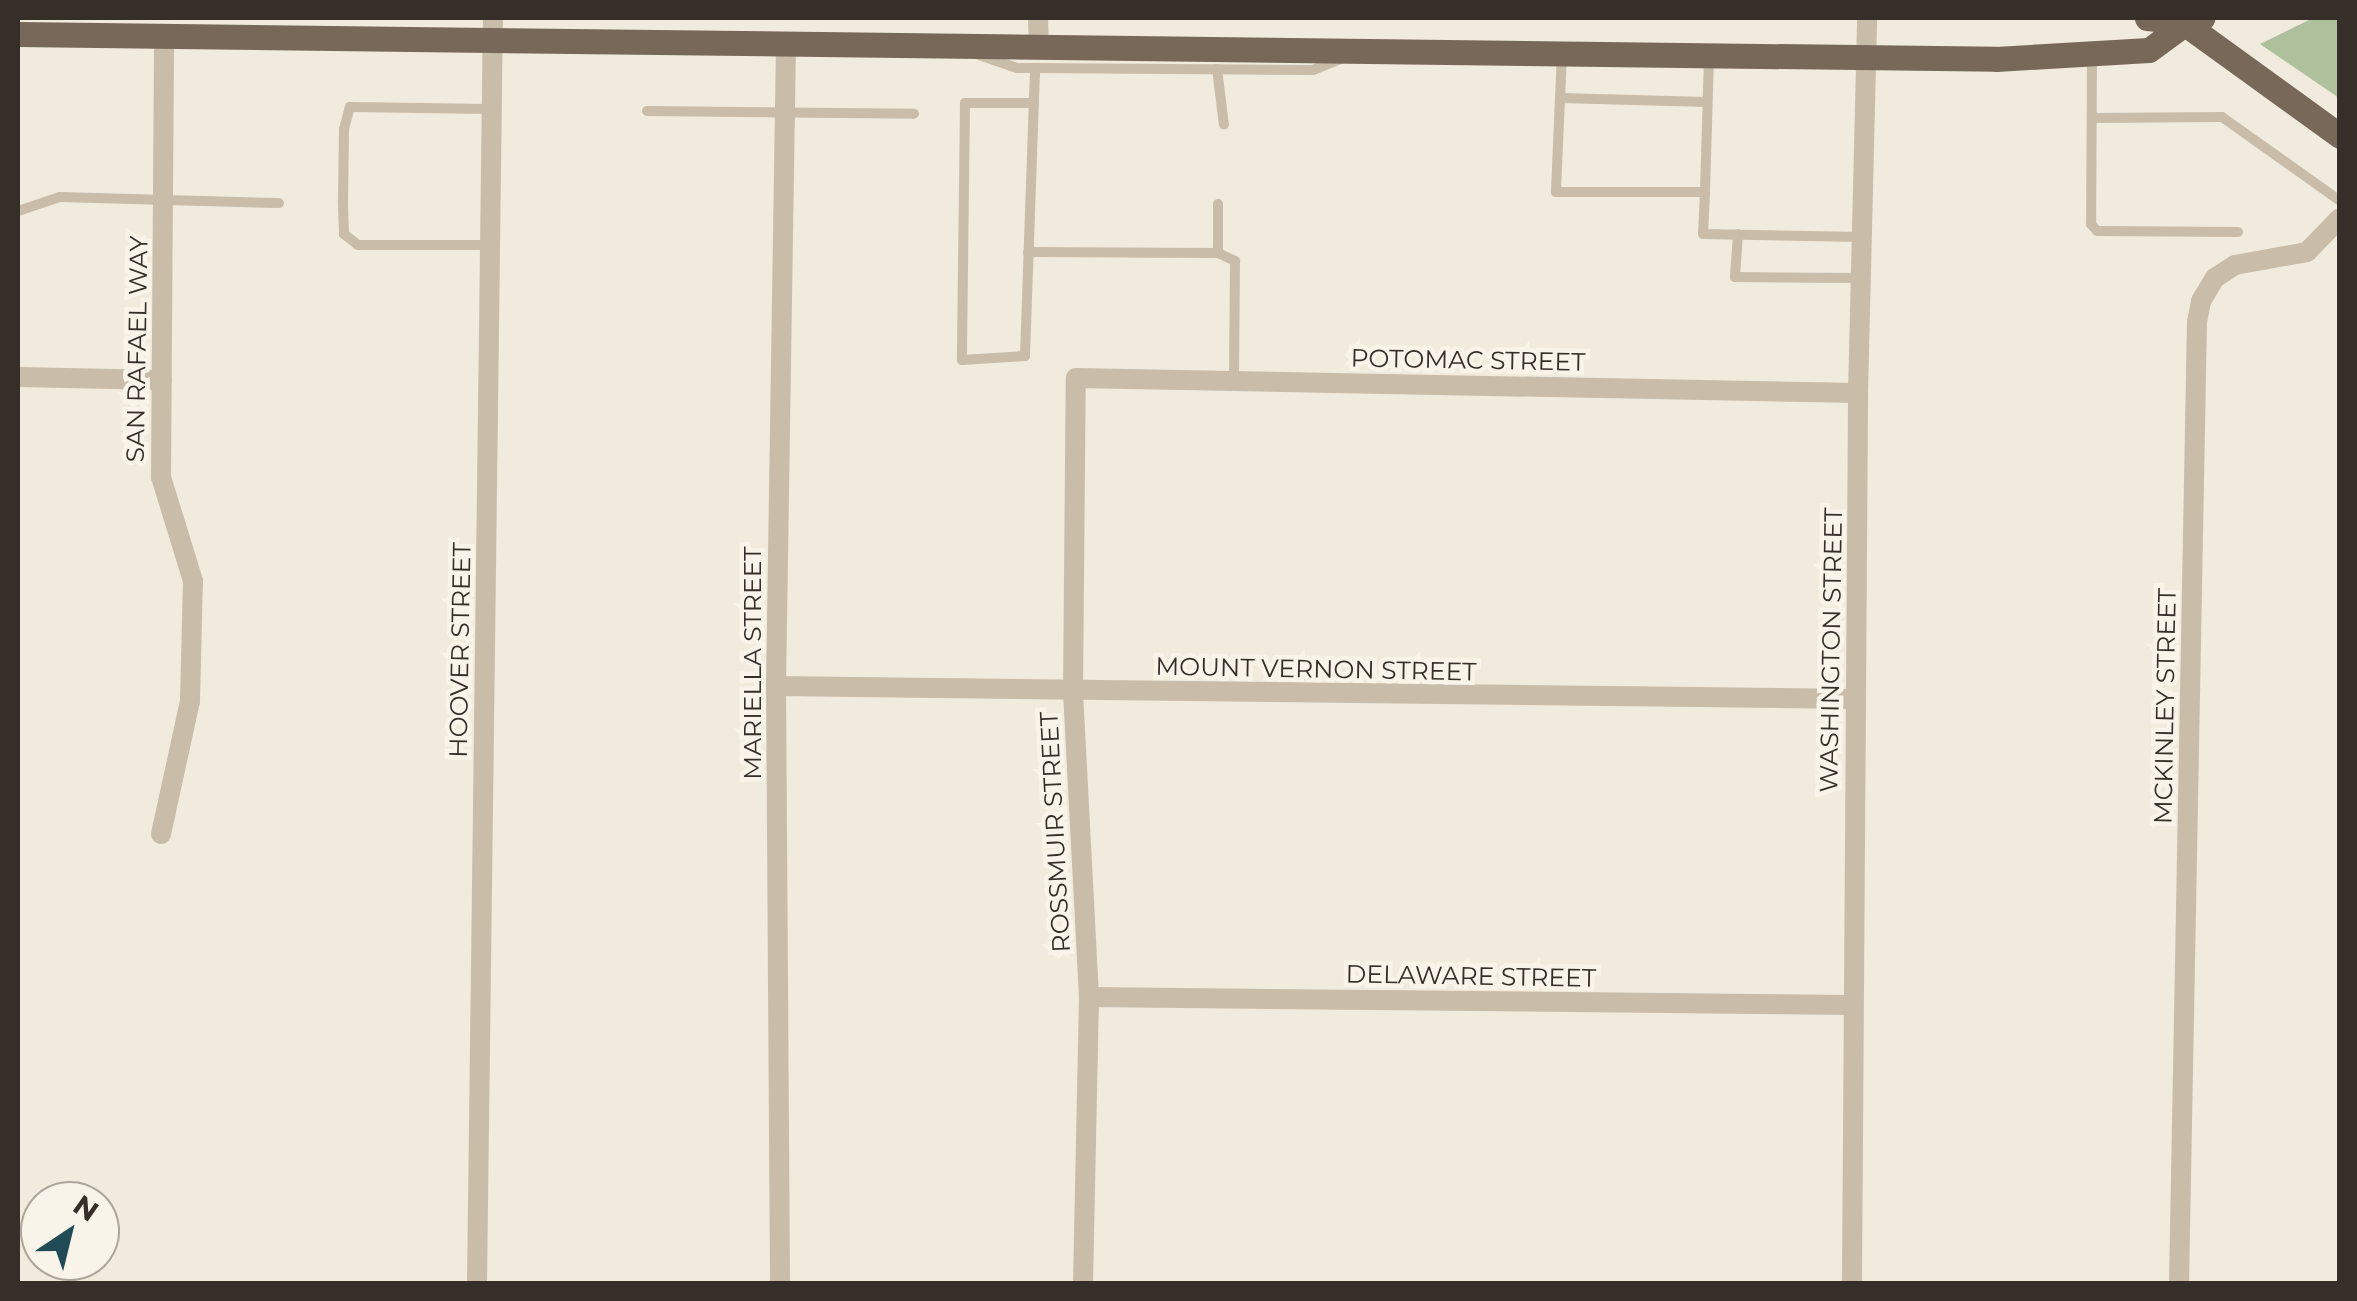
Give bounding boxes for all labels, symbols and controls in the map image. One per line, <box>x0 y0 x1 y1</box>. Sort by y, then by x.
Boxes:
street label: SAN RAFAEL WAY <box>120 235 154 463</box>
street label: POTOMAC STREET <box>1350 343 1586 377</box>
street label: WASHINGTON STREET <box>1814 507 1848 793</box>
street label: HOOVER STREET <box>443 542 477 758</box>
street label: MARIELLA STREET <box>737 546 767 780</box>
street label: MCKINLEY STREET <box>2148 588 2182 824</box>
street label: MOUNT VERNON STREET <box>1155 651 1477 687</box>
street label: ROSSMUIR STREET <box>1034 711 1076 953</box>
street label: DELAWARE STREET <box>1345 959 1597 993</box>
north arrow <box>20 1181 120 1281</box>
text: N <box>67 1188 105 1228</box>

